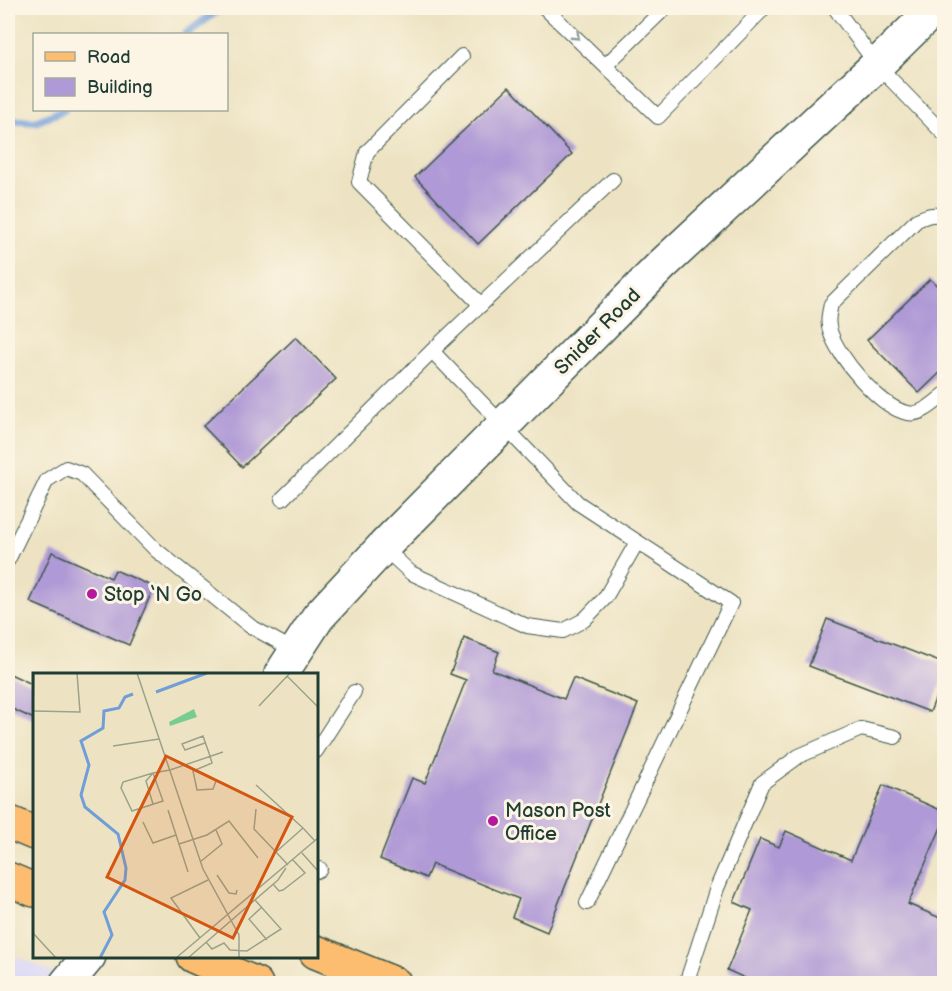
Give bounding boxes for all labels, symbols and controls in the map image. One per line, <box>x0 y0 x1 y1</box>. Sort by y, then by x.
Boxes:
one-way arrow <box>569 29 579 40</box>
legend <box>33 33 228 111</box>
text: Road <box>87 47 131 68</box>
text: Building <box>87 77 153 98</box>
street label: Snider Road <box>549 283 646 380</box>
place label: Stop ‘N Go <box>104 583 202 607</box>
marker: Stop ‘N Go <box>85 587 99 601</box>
inset map <box>33 673 318 958</box>
place label: Mason Post Office <box>505 799 611 846</box>
marker: Mason Post Office <box>486 814 500 828</box>

